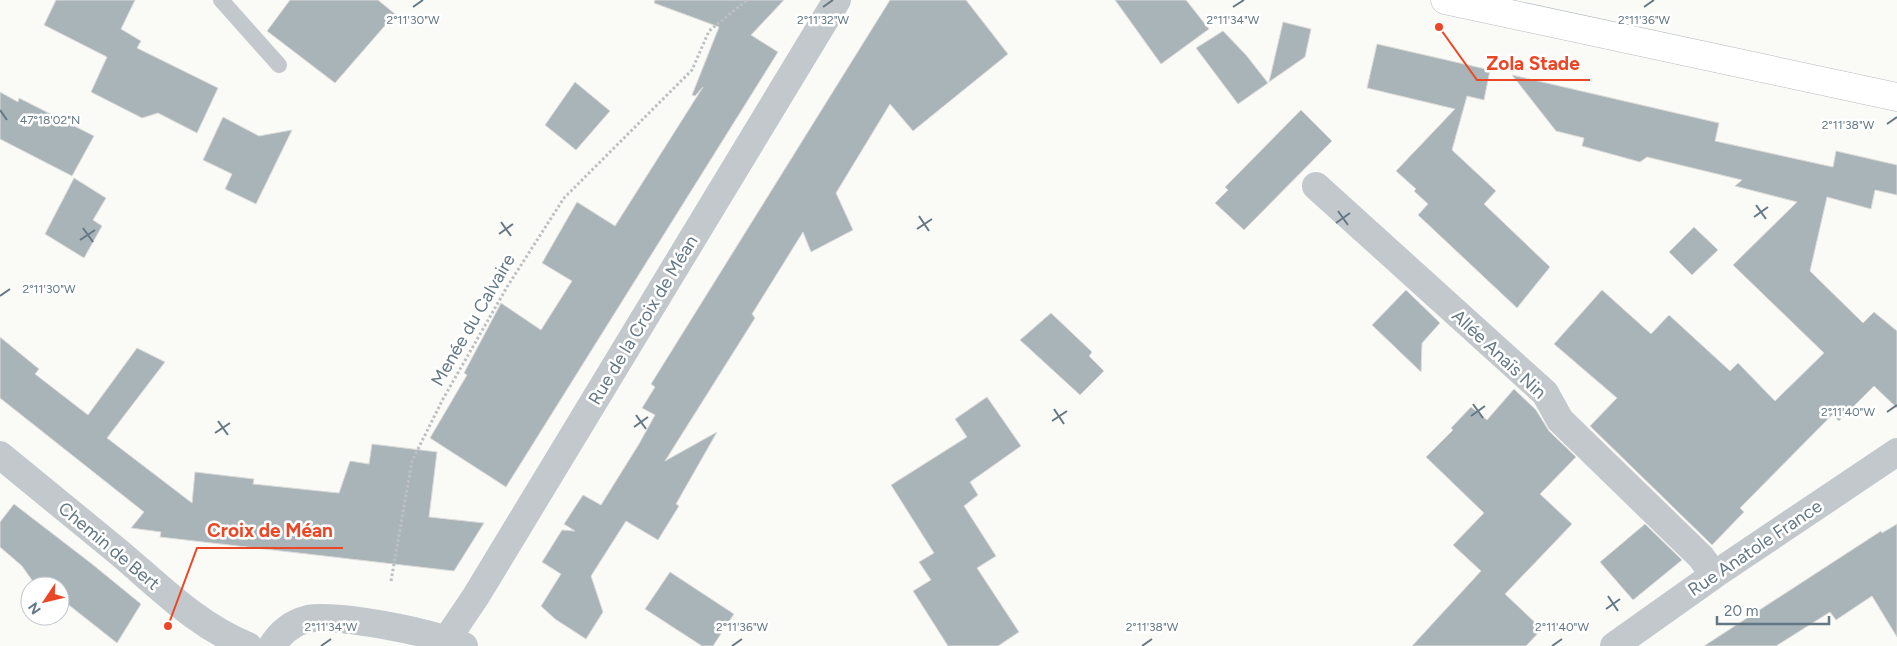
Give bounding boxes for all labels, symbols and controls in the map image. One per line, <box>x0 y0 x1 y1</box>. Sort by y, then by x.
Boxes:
text: 2°11'30"W <box>386 13 440 27</box>
text: 2°11'32"W <box>797 13 850 27</box>
text: 2°11'34"W <box>1207 13 1260 27</box>
text: 2°11'36"W <box>1618 13 1671 27</box>
callout: Zola Stade <box>1477 46 1590 80</box>
text: Zola Stade <box>1486 52 1580 75</box>
text: 47°18'02"N <box>20 113 80 127</box>
text: 2°11'38"W <box>1822 118 1875 132</box>
street label: Rue de la Croix de Méan <box>584 231 702 409</box>
street label: Menée du Calvaire <box>426 250 520 390</box>
text: 2°11'30"W <box>22 282 76 296</box>
street label: Allée Anaïs Nin <box>1447 305 1551 403</box>
text: 2°11'40"W <box>1821 405 1875 419</box>
street label: Rue Anatole France <box>1684 495 1826 601</box>
street label: Chemin de Bert <box>54 497 164 595</box>
callout: Croix de Méan <box>197 514 343 548</box>
text: Croix de Méan <box>207 519 333 542</box>
north arrow <box>20 576 70 626</box>
scale bar <box>1717 594 1830 626</box>
text: N <box>25 599 45 617</box>
text: 20 m <box>1724 602 1758 620</box>
text: 2°11'34"W <box>305 620 358 634</box>
text: 2°11'36"W <box>716 620 769 634</box>
text: 2°11'38"W <box>1126 620 1179 634</box>
text: 2°11'40"W <box>1535 620 1589 634</box>

